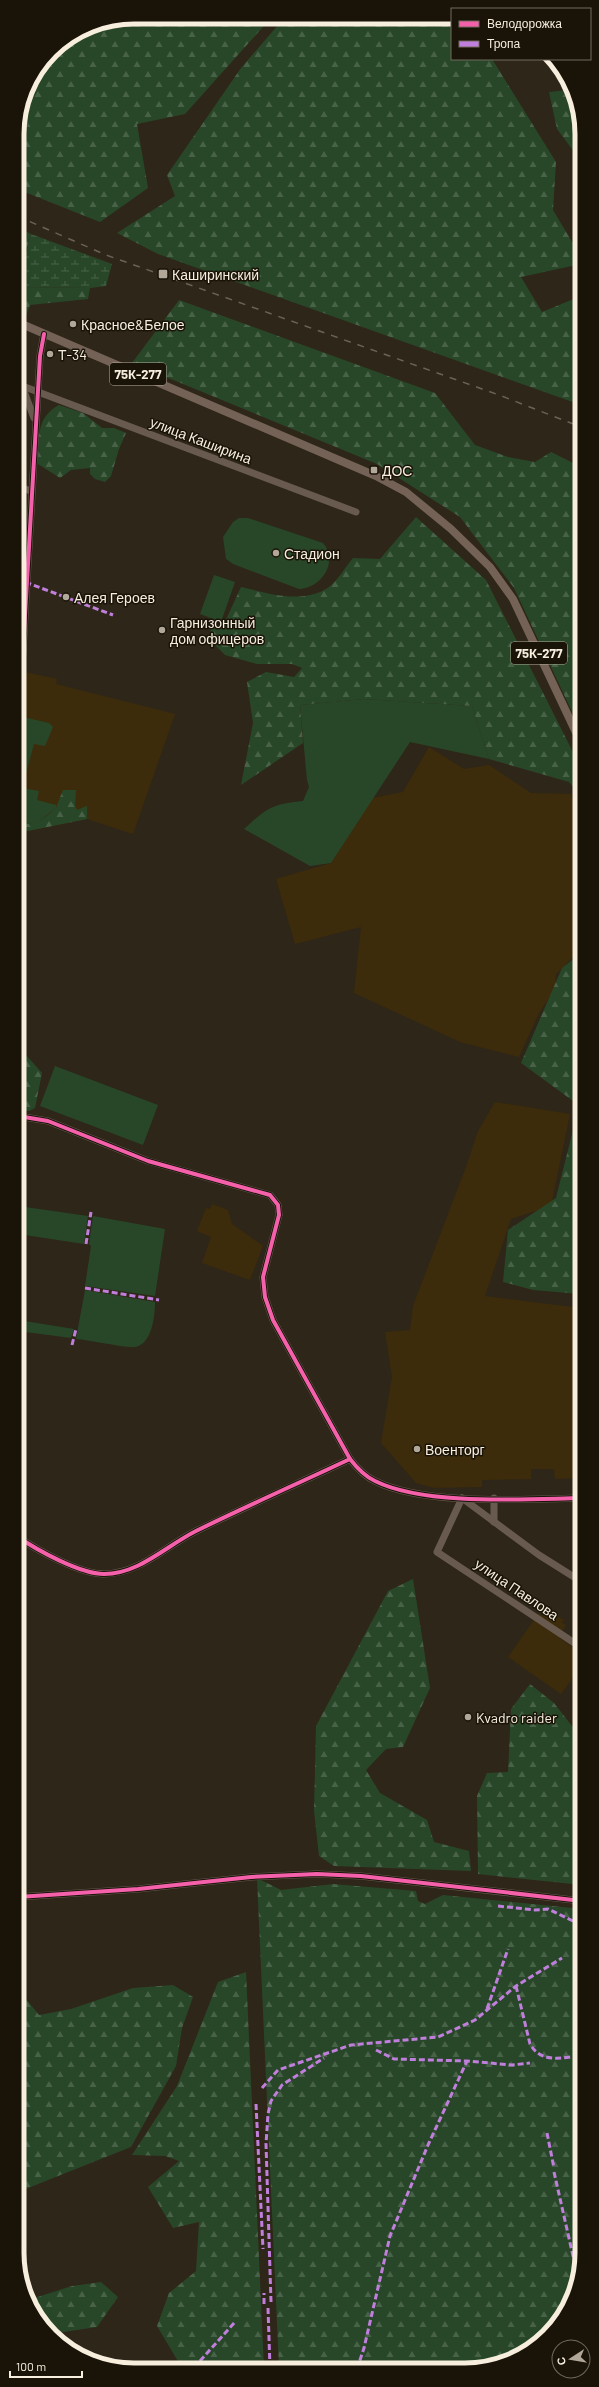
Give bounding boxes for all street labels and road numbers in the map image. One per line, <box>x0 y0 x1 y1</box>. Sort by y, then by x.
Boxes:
road number: 75К-277 <box>110 363 166 385</box>
street label: улица Каширина <box>148 413 254 467</box>
road number: 75К-277 <box>511 642 567 664</box>
street label: улица Павлова <box>472 1555 562 1623</box>

